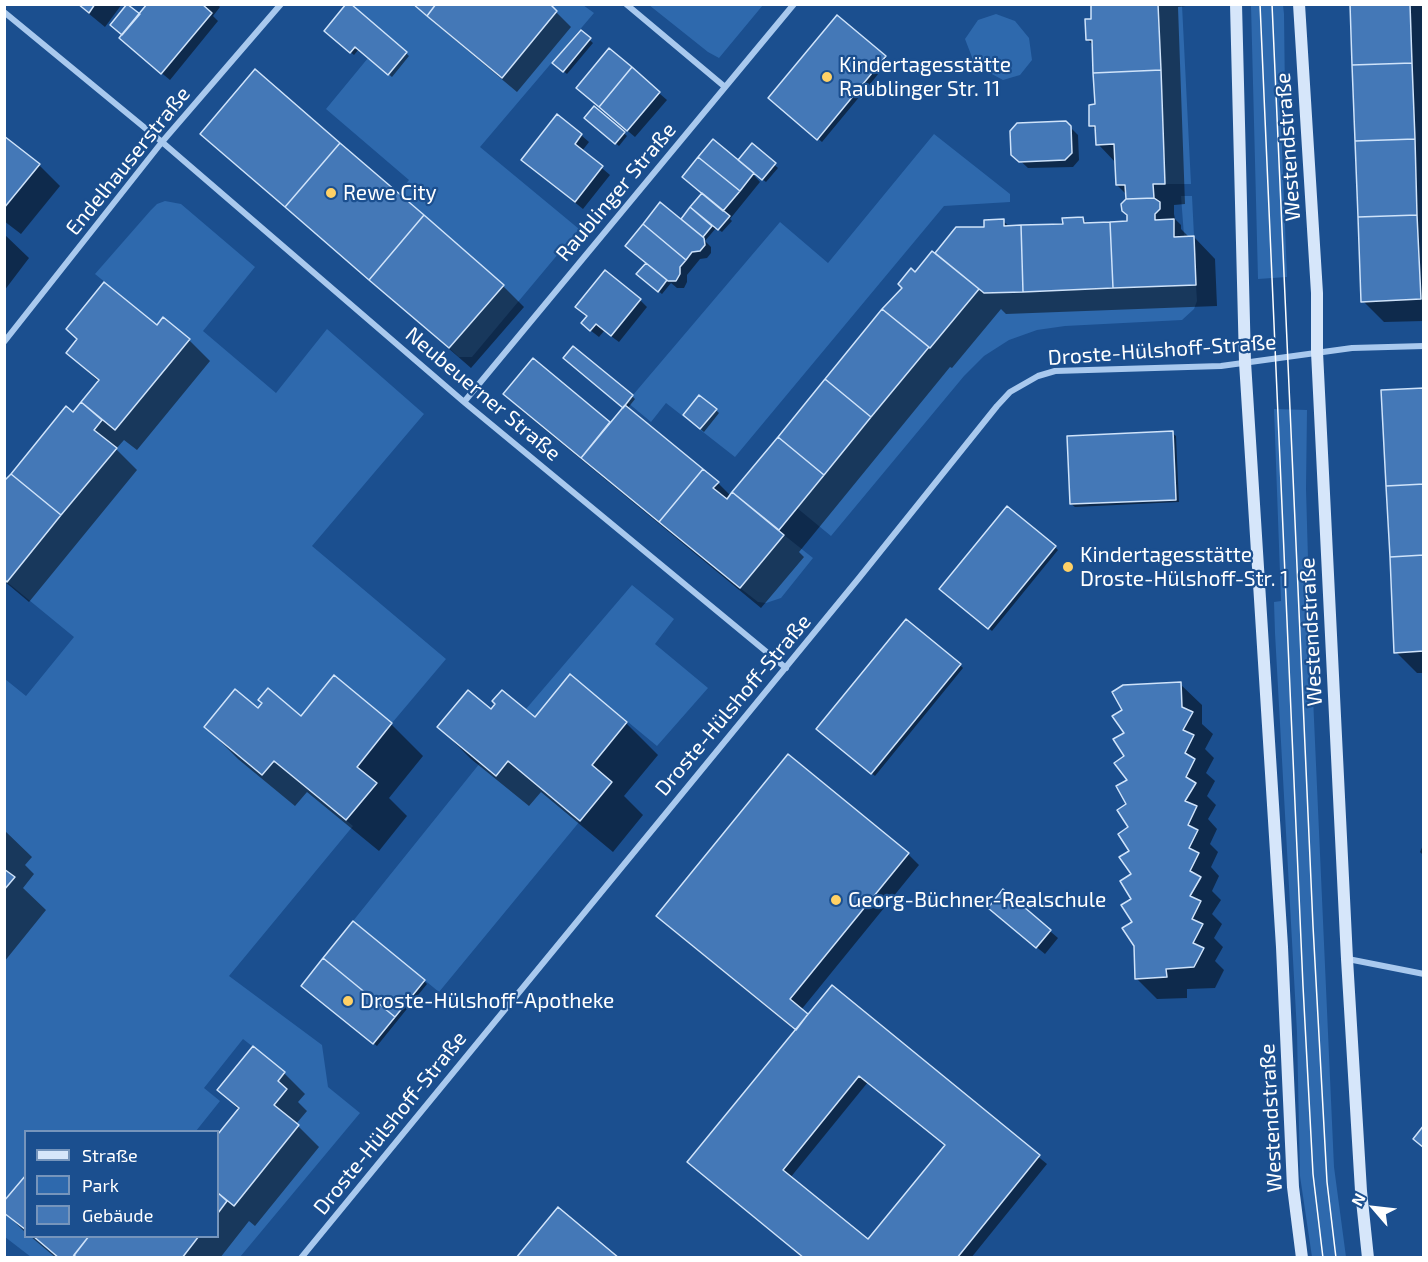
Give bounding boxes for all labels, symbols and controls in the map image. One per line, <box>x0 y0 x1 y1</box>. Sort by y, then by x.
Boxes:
place label: Kindertagesstätte Raublinger Str. 11 <box>839 52 1011 102</box>
marker: Kindertagesstätte Raublinger Str. 11 <box>820 70 834 84</box>
street label: Westendstraße <box>1270 72 1306 222</box>
street label: Endelhauserstraße <box>60 82 196 240</box>
street label: Raublinger Straße <box>551 118 681 266</box>
place label: Rewe City <box>343 180 437 206</box>
marker: Rewe City <box>324 186 338 200</box>
street label: Neubeuerner Straße <box>400 322 566 466</box>
street label: Droste-Hülshoff-Straße <box>1047 329 1277 371</box>
place label: Kindertagesstätte Droste-Hülshoff-Str. 1 <box>1080 542 1289 592</box>
street label: Westendstraße <box>1295 557 1327 707</box>
marker: Kindertagesstätte Droste-Hülshoff-Str. 1 <box>1061 560 1075 574</box>
street label: Droste-Hülshoff-Straße <box>650 609 816 801</box>
place label: Georg-Büchner-Realschule <box>848 887 1106 913</box>
marker: Georg-Büchner-Realschule <box>829 893 843 907</box>
place label: Droste-Hülshoff-Apotheke <box>360 988 614 1014</box>
marker: Droste-Hülshoff-Apotheke <box>341 994 355 1008</box>
street label: Droste-Hülshoff-Straße <box>308 1026 472 1220</box>
street label: Westendstraße <box>1255 1043 1287 1193</box>
legend <box>24 1130 219 1238</box>
text: Straße <box>82 1144 138 1166</box>
text: Park <box>82 1174 119 1196</box>
north arrow <box>1344 1178 1404 1238</box>
text: N <box>1347 1190 1369 1209</box>
text: Gebäude <box>82 1204 153 1226</box>

